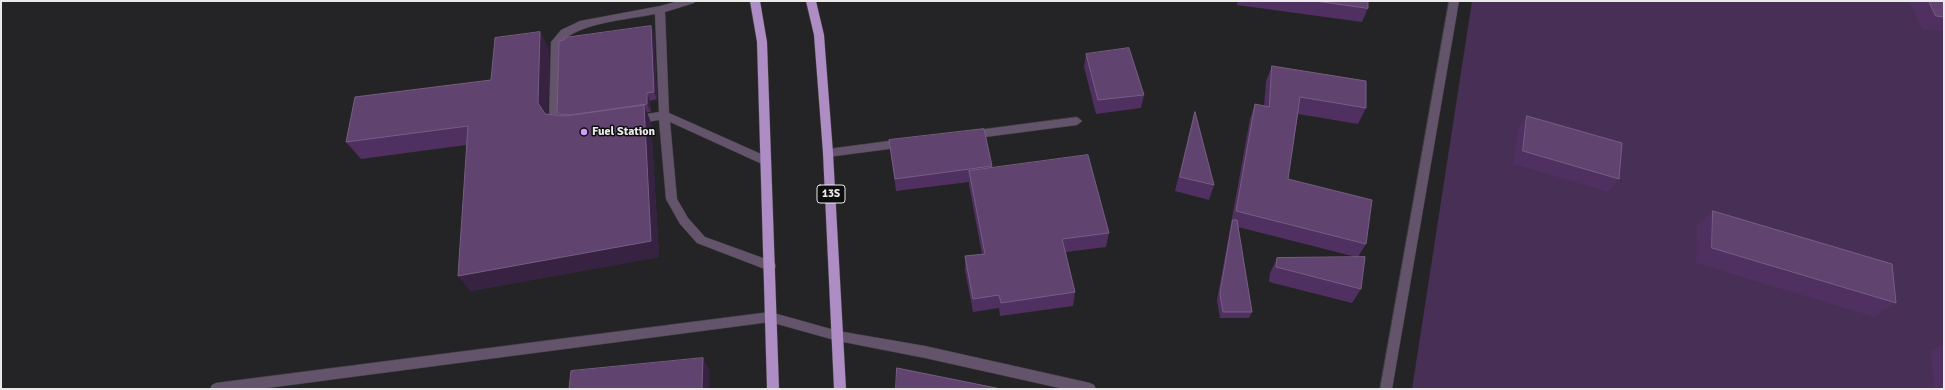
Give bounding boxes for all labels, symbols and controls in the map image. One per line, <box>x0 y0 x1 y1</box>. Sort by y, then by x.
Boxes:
place label: Fuel Station <box>592 125 655 139</box>
marker: Fuel Station <box>579 127 589 137</box>
road number: 13S <box>817 185 845 203</box>

